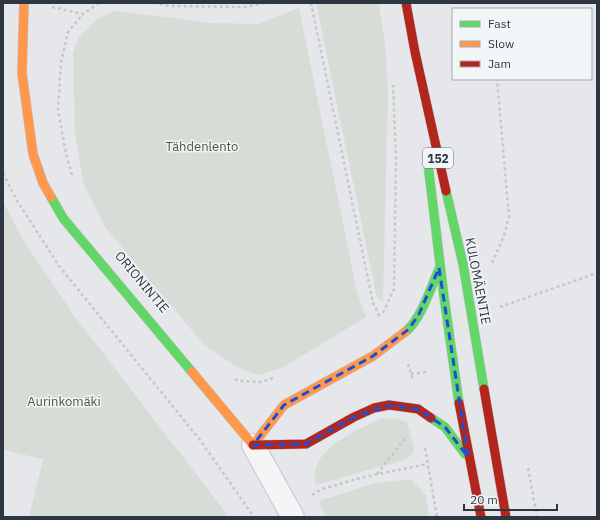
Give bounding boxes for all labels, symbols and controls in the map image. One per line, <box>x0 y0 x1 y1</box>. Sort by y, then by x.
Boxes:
legend <box>452 8 592 80</box>
text: Fast <box>488 16 511 31</box>
text: Slow <box>488 36 514 51</box>
text: Jam <box>488 56 511 71</box>
park label: Tähdenlento <box>166 138 238 155</box>
road number: 152 <box>423 148 453 168</box>
street label: KULOMÄENTIE <box>461 236 495 326</box>
street label: ORIONINTIE <box>111 248 173 316</box>
park label: Aurinkomäki <box>27 393 101 410</box>
scale bar <box>464 486 557 512</box>
text: 20 m <box>470 492 498 507</box>

